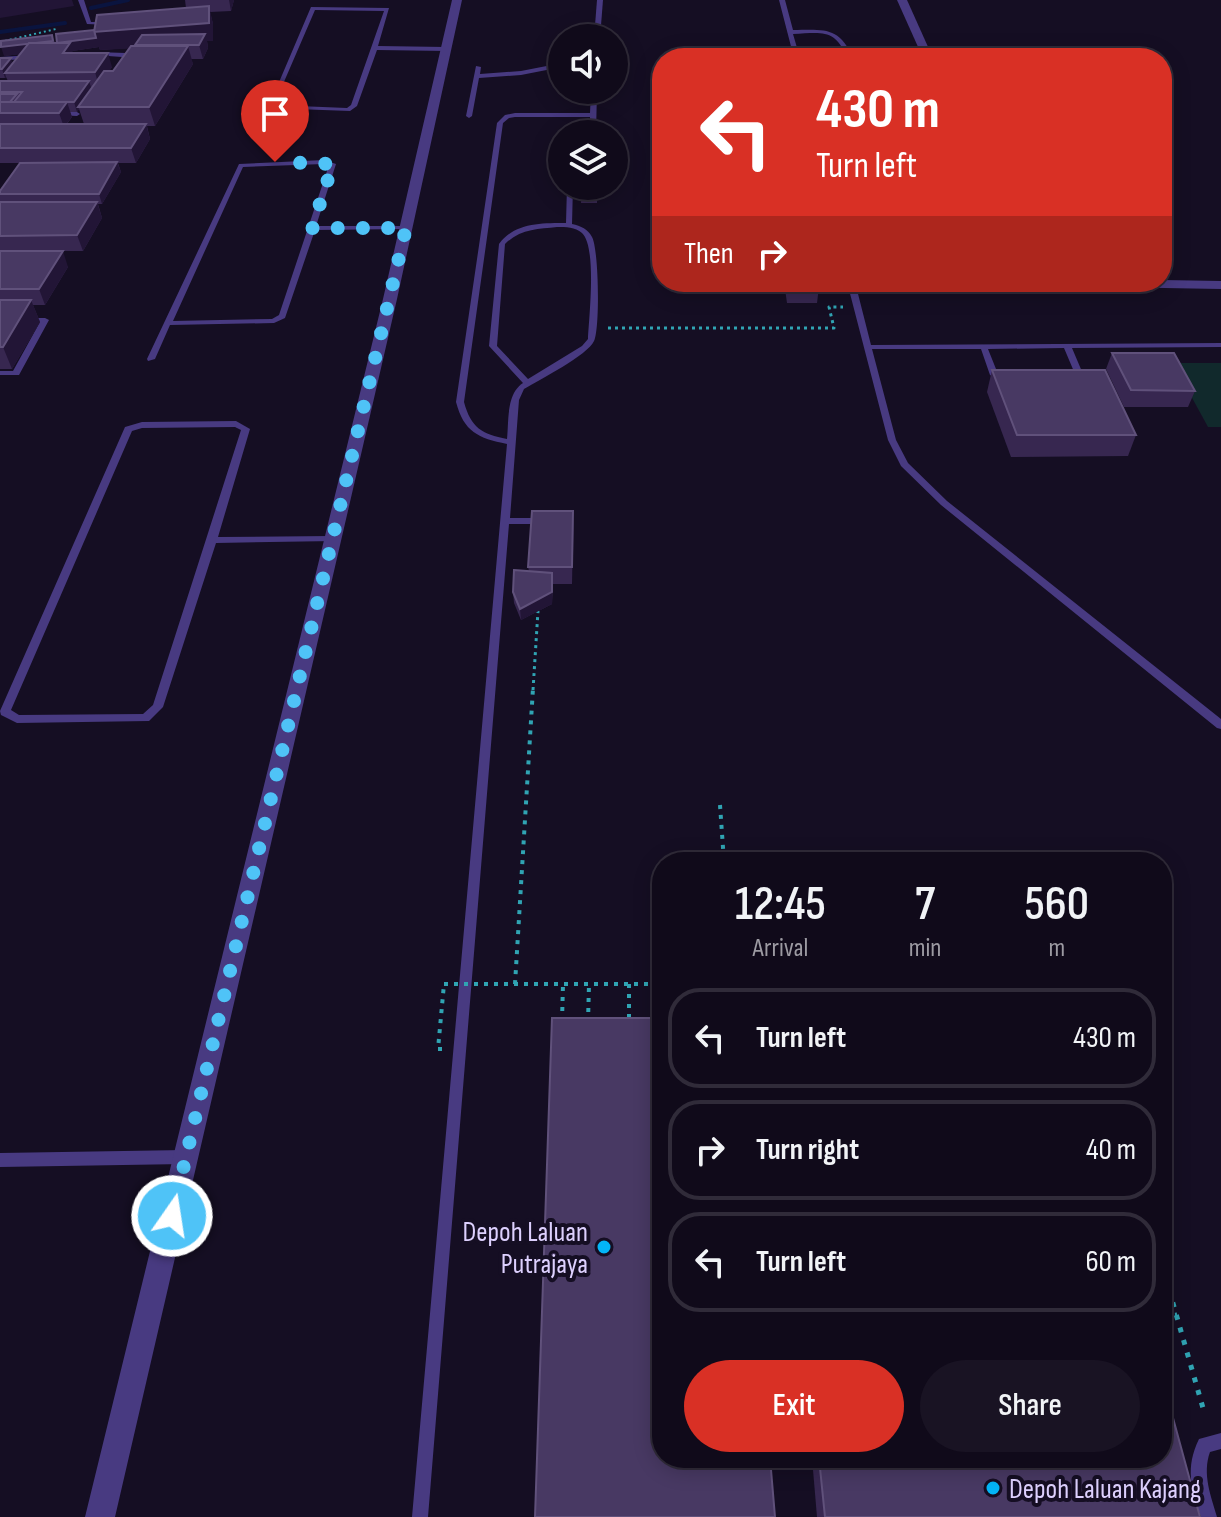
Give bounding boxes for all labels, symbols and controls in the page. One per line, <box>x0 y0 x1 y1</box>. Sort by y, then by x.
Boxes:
map controls <box>548 24 628 200</box>
button: sound <box>548 24 628 104</box>
text: 430 m <box>816 77 940 144</box>
pin <box>241 80 309 162</box>
icon: left <box>684 80 788 184</box>
icon: arrive <box>253 92 297 136</box>
button: layers <box>548 120 628 200</box>
text: Turn left <box>816 145 917 188</box>
icon: right <box>750 232 794 276</box>
text: Then <box>684 236 734 272</box>
text: 12:45 <box>735 876 826 933</box>
text: 7 <box>915 876 935 933</box>
text: 560 <box>1025 876 1089 933</box>
text: Arrival <box>752 933 808 964</box>
text: min <box>909 933 942 964</box>
text: m <box>1048 933 1065 964</box>
icon: left <box>688 1016 732 1060</box>
text: Turn left <box>756 1020 846 1056</box>
text: 430 m <box>1073 1020 1136 1056</box>
icon: right <box>688 1128 732 1172</box>
text: Turn right <box>756 1132 859 1168</box>
text: 40 m <box>1086 1132 1136 1168</box>
position arrow <box>130 1174 214 1258</box>
place label: Depoh Laluan Putrajaya <box>463 1216 588 1281</box>
marker: Depoh Laluan Putrajaya <box>595 1238 613 1256</box>
icon: left <box>688 1240 732 1284</box>
text: Turn left <box>756 1244 846 1280</box>
text: 60 m <box>1085 1244 1136 1280</box>
button: Exit <box>684 1360 904 1452</box>
button: Share <box>920 1360 1140 1452</box>
place label: Depoh Laluan Kajang <box>1009 1473 1201 1506</box>
marker: Depoh Laluan Kajang <box>984 1479 1002 1497</box>

